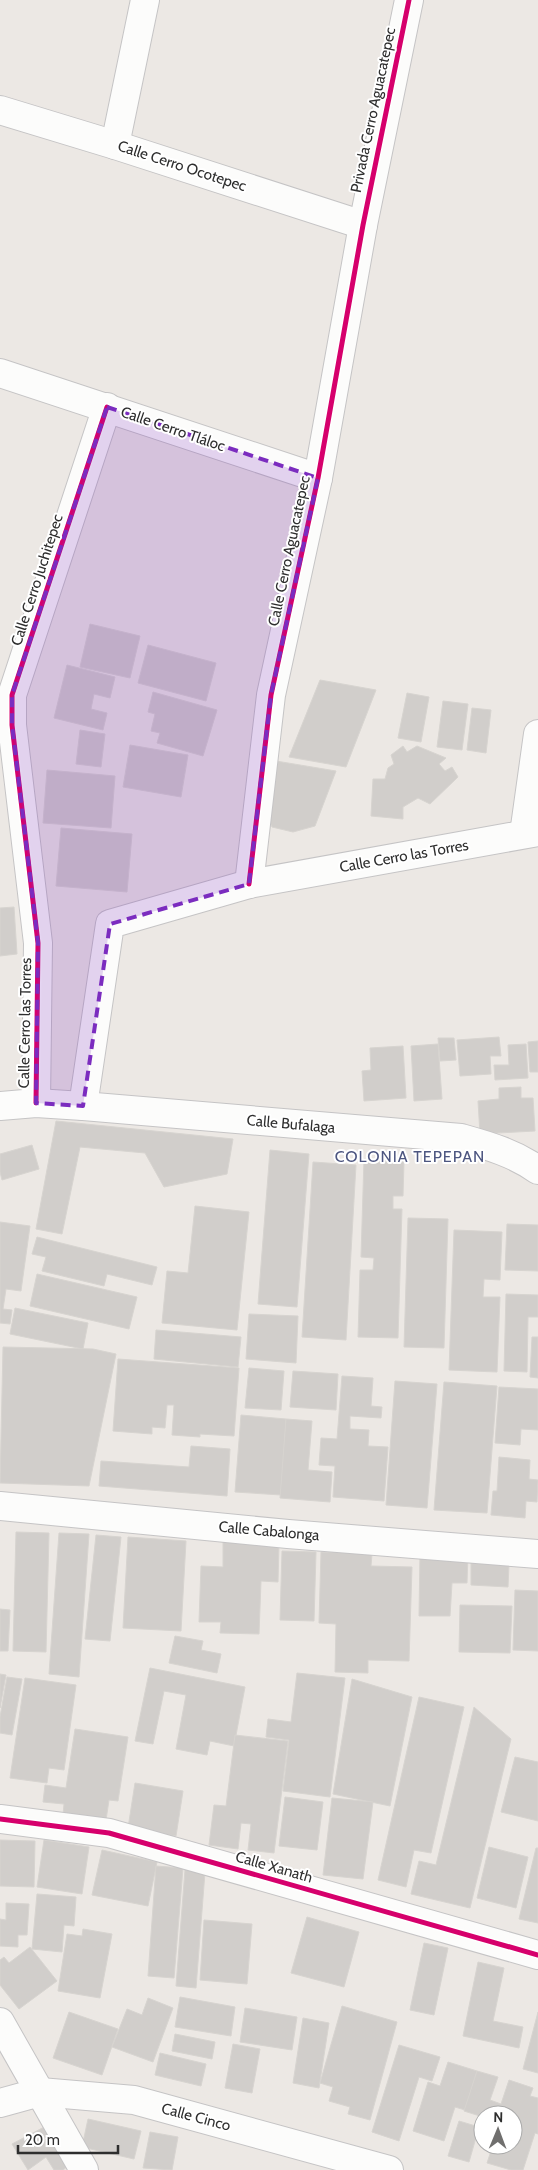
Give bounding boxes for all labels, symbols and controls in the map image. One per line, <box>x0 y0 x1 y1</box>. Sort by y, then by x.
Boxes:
street label: Privada Cerro Aguacatepec <box>347 26 399 194</box>
street label: Calle Cerro Ocotepec <box>116 137 249 195</box>
street label: Calle Cerro Tláloc <box>118 403 228 455</box>
street label: Calle Cerro Aguacatepec <box>264 474 314 628</box>
street label: Calle Cerro Juchitepec <box>7 512 67 648</box>
street label: Calle Cerro las Torres <box>338 836 470 876</box>
street label: Calle Cerro las Torres <box>15 958 35 1088</box>
street label: Calle Bufalaga <box>246 1111 337 1137</box>
district label: COLONIA TEPEPAN <box>335 1147 485 1166</box>
street label: Calle Cabalonga <box>218 1518 321 1544</box>
street label: Calle Xanath <box>233 1847 315 1887</box>
street label: Calle Cinco <box>160 2099 232 2135</box>
north arrow <box>473 2105 523 2155</box>
text: N <box>493 2108 503 2126</box>
scale bar <box>18 2122 118 2154</box>
text: 20 m <box>25 2131 60 2149</box>

